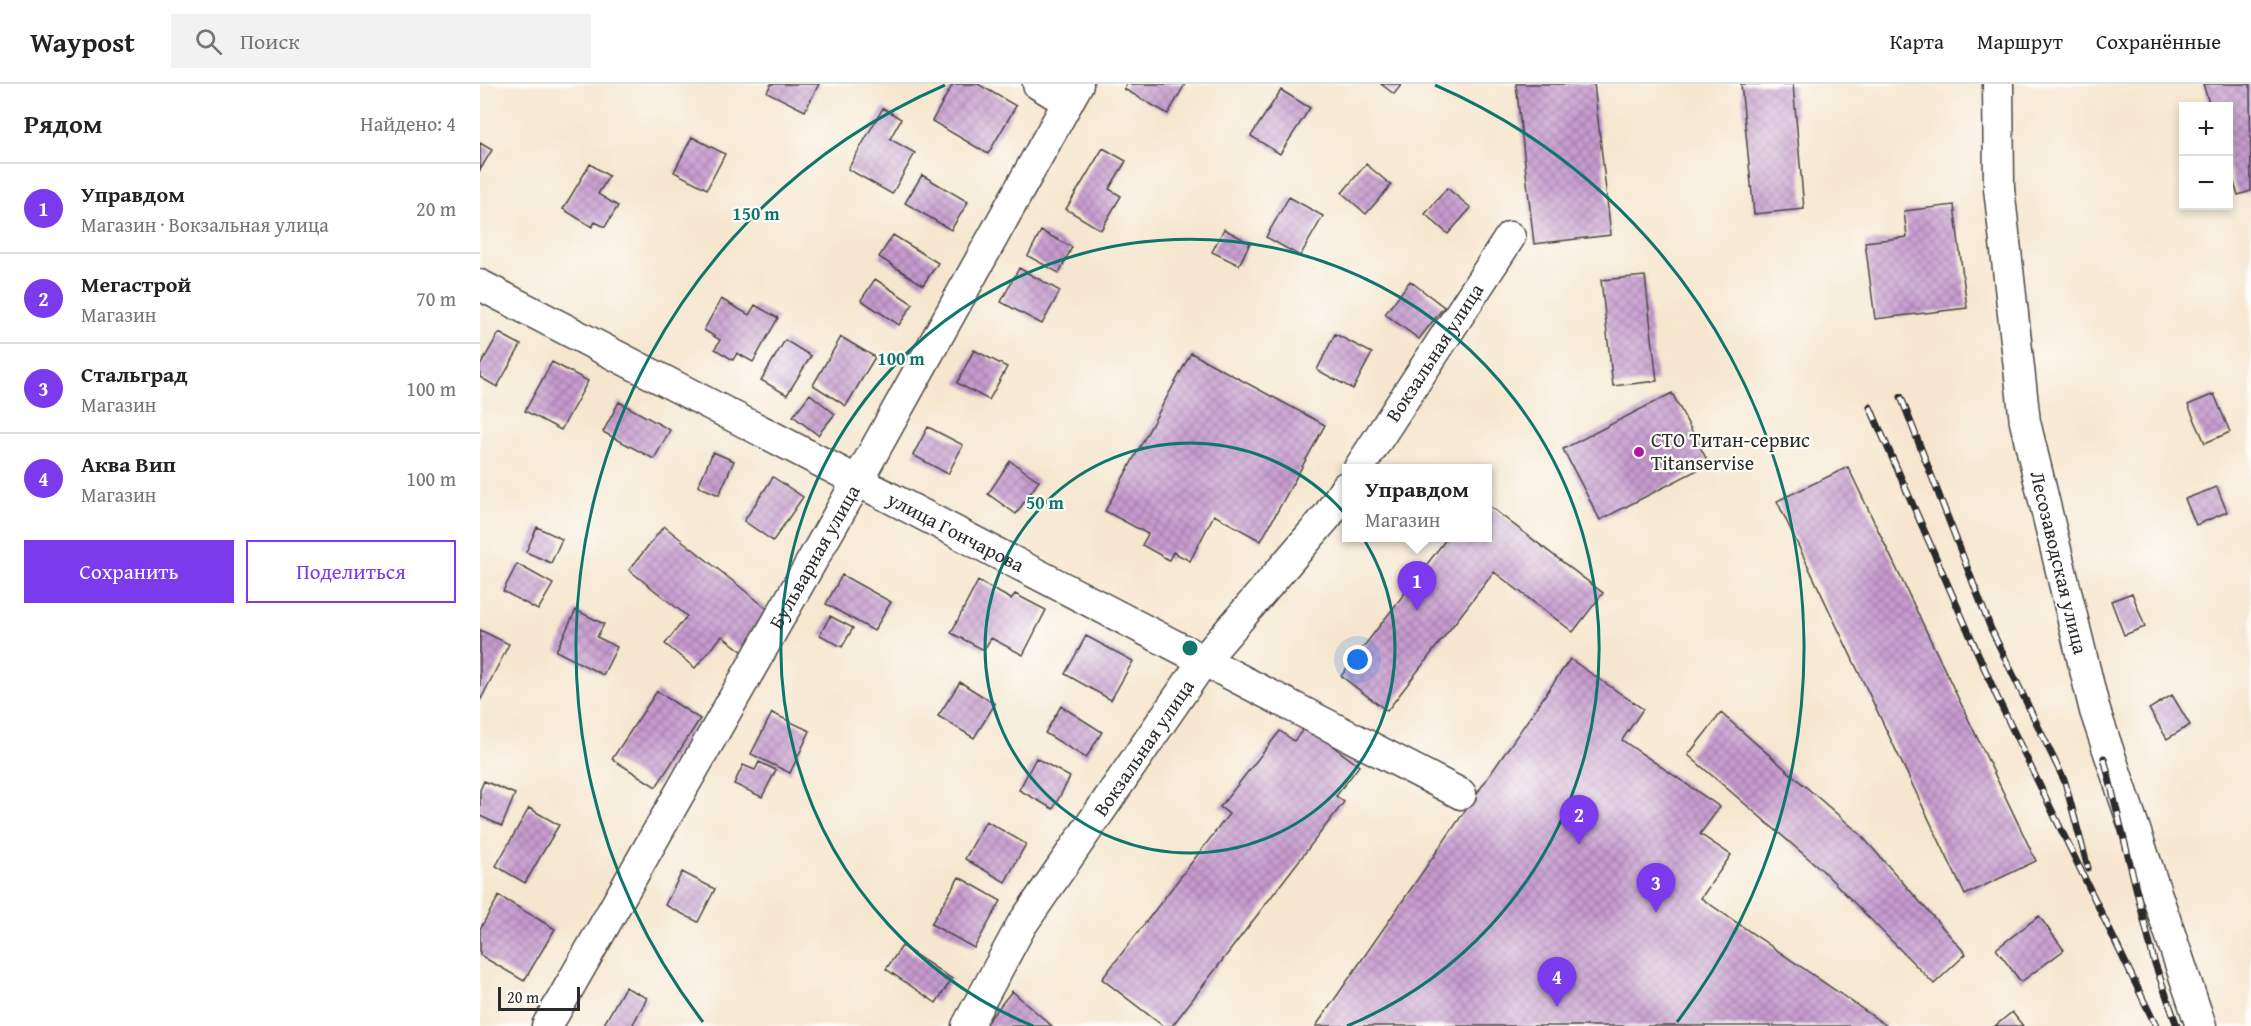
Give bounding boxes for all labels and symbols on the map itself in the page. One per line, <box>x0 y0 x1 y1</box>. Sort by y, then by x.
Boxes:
text: 150 m <box>732 200 780 227</box>
street label: Вокзальная улица <box>1378 277 1490 427</box>
text: 100 m <box>877 345 925 372</box>
place label: СТО Титан-сервис Titanservise <box>1651 425 1810 477</box>
marker: СТО Титан-сервис Titanservise <box>1632 445 1646 459</box>
street label: Лесозаводская улица <box>2023 468 2096 657</box>
street label: Бульварная улица <box>761 479 867 634</box>
street label: улица Гончарова <box>882 483 1030 579</box>
text: 50 m <box>1026 489 1065 516</box>
pin: 1 <box>1398 562 1436 611</box>
centre of rings <box>1180 638 1200 658</box>
your location <box>1343 645 1372 674</box>
street label: Вокзальная улица <box>1086 673 1201 822</box>
pin: 2 <box>1560 796 1598 845</box>
pin: 3 <box>1636 864 1676 913</box>
pin: 4 <box>1538 958 1576 1007</box>
scale bar <box>498 984 580 1012</box>

